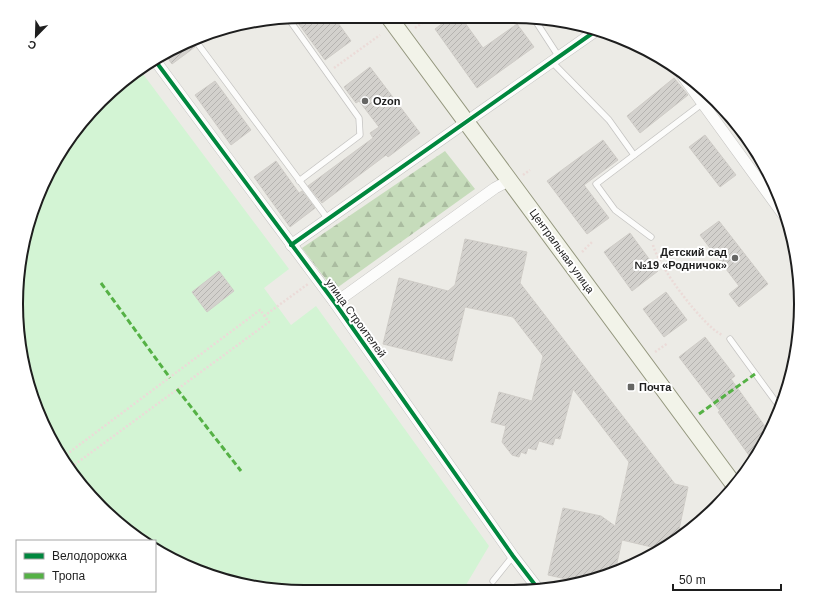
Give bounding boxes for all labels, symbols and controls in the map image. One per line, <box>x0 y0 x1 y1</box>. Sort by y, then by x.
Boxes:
north arrow <box>16 16 56 56</box>
text: С <box>26 38 38 52</box>
place label: Ozon <box>373 95 401 107</box>
marker: Ozon <box>360 96 370 106</box>
street label: Центральная улица <box>527 207 597 296</box>
place label: Детский сад №19 «Родничок» <box>635 246 727 271</box>
marker: Детский сад №19 «Родничок» <box>730 253 740 263</box>
street label: улица Строителей <box>324 276 388 360</box>
place label: Почта <box>639 381 672 393</box>
marker: Почта <box>626 382 636 392</box>
legend <box>16 540 156 592</box>
text: Велодорожка <box>52 549 127 563</box>
scale bar <box>673 566 781 592</box>
text: Тропа <box>52 569 86 583</box>
text: 50 m <box>679 573 706 587</box>

